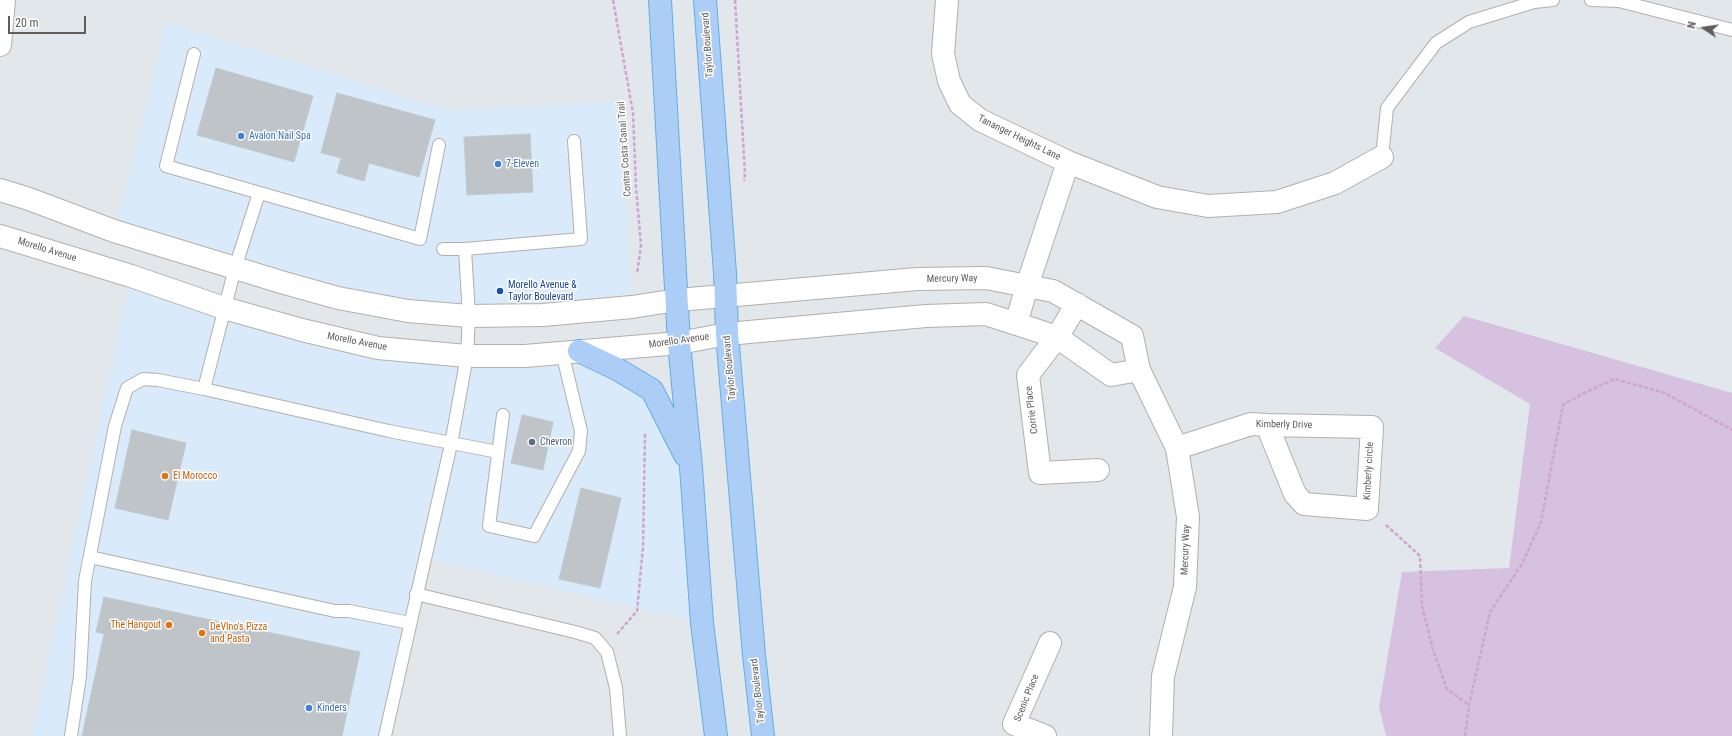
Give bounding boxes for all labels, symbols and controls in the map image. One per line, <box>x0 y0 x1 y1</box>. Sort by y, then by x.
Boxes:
scale bar <box>10 8 88 34</box>
north arrow <box>1684 8 1724 48</box>
street label: Taylor Boulevard <box>700 12 716 78</box>
text: 20 m <box>15 16 39 30</box>
text: N <box>1685 20 1699 30</box>
street label: Contra Costa Canal Trail <box>616 101 634 197</box>
street label: Tananger Heights Lane <box>976 113 1062 163</box>
place label: Avalon Nail Spa <box>249 130 311 142</box>
marker: Avalon Nail Spa <box>236 131 246 141</box>
place label: 7-Eleven <box>506 158 539 170</box>
marker: 7-Eleven <box>493 159 503 169</box>
street label: Morello Avenue <box>16 235 78 265</box>
street label: Mercury Way <box>927 273 977 285</box>
place label: Morello Avenue & Taylor Boulevard <box>508 279 577 302</box>
marker: Morello Avenue & Taylor Boulevard <box>495 286 505 296</box>
street label: Morello Avenue <box>326 330 388 354</box>
street label: Morello Avenue <box>648 331 710 351</box>
street label: Taylor Boulevard <box>721 335 739 401</box>
street label: Corrie Place <box>1023 385 1041 435</box>
street label: Kimberly Drive <box>1256 419 1312 431</box>
place label: Chevron <box>540 436 572 448</box>
marker: Chevron <box>527 437 537 447</box>
street label: Kimberly circle <box>1361 442 1377 500</box>
place label: El Morocco <box>173 470 217 482</box>
marker: El Morocco <box>160 471 170 481</box>
street label: Mercury Way <box>1179 525 1193 575</box>
place label: The Hangout <box>110 619 161 631</box>
marker: The Hangout <box>164 620 174 630</box>
place label: DeVIno's Pizza and Pasta <box>210 621 267 644</box>
marker: DeVIno's Pizza and Pasta <box>197 628 207 638</box>
street label: Taylor Boulevard <box>749 658 767 724</box>
street label: Scenic Place <box>1012 672 1042 724</box>
place label: Kinders <box>317 702 347 714</box>
marker: Kinders <box>304 703 314 713</box>

